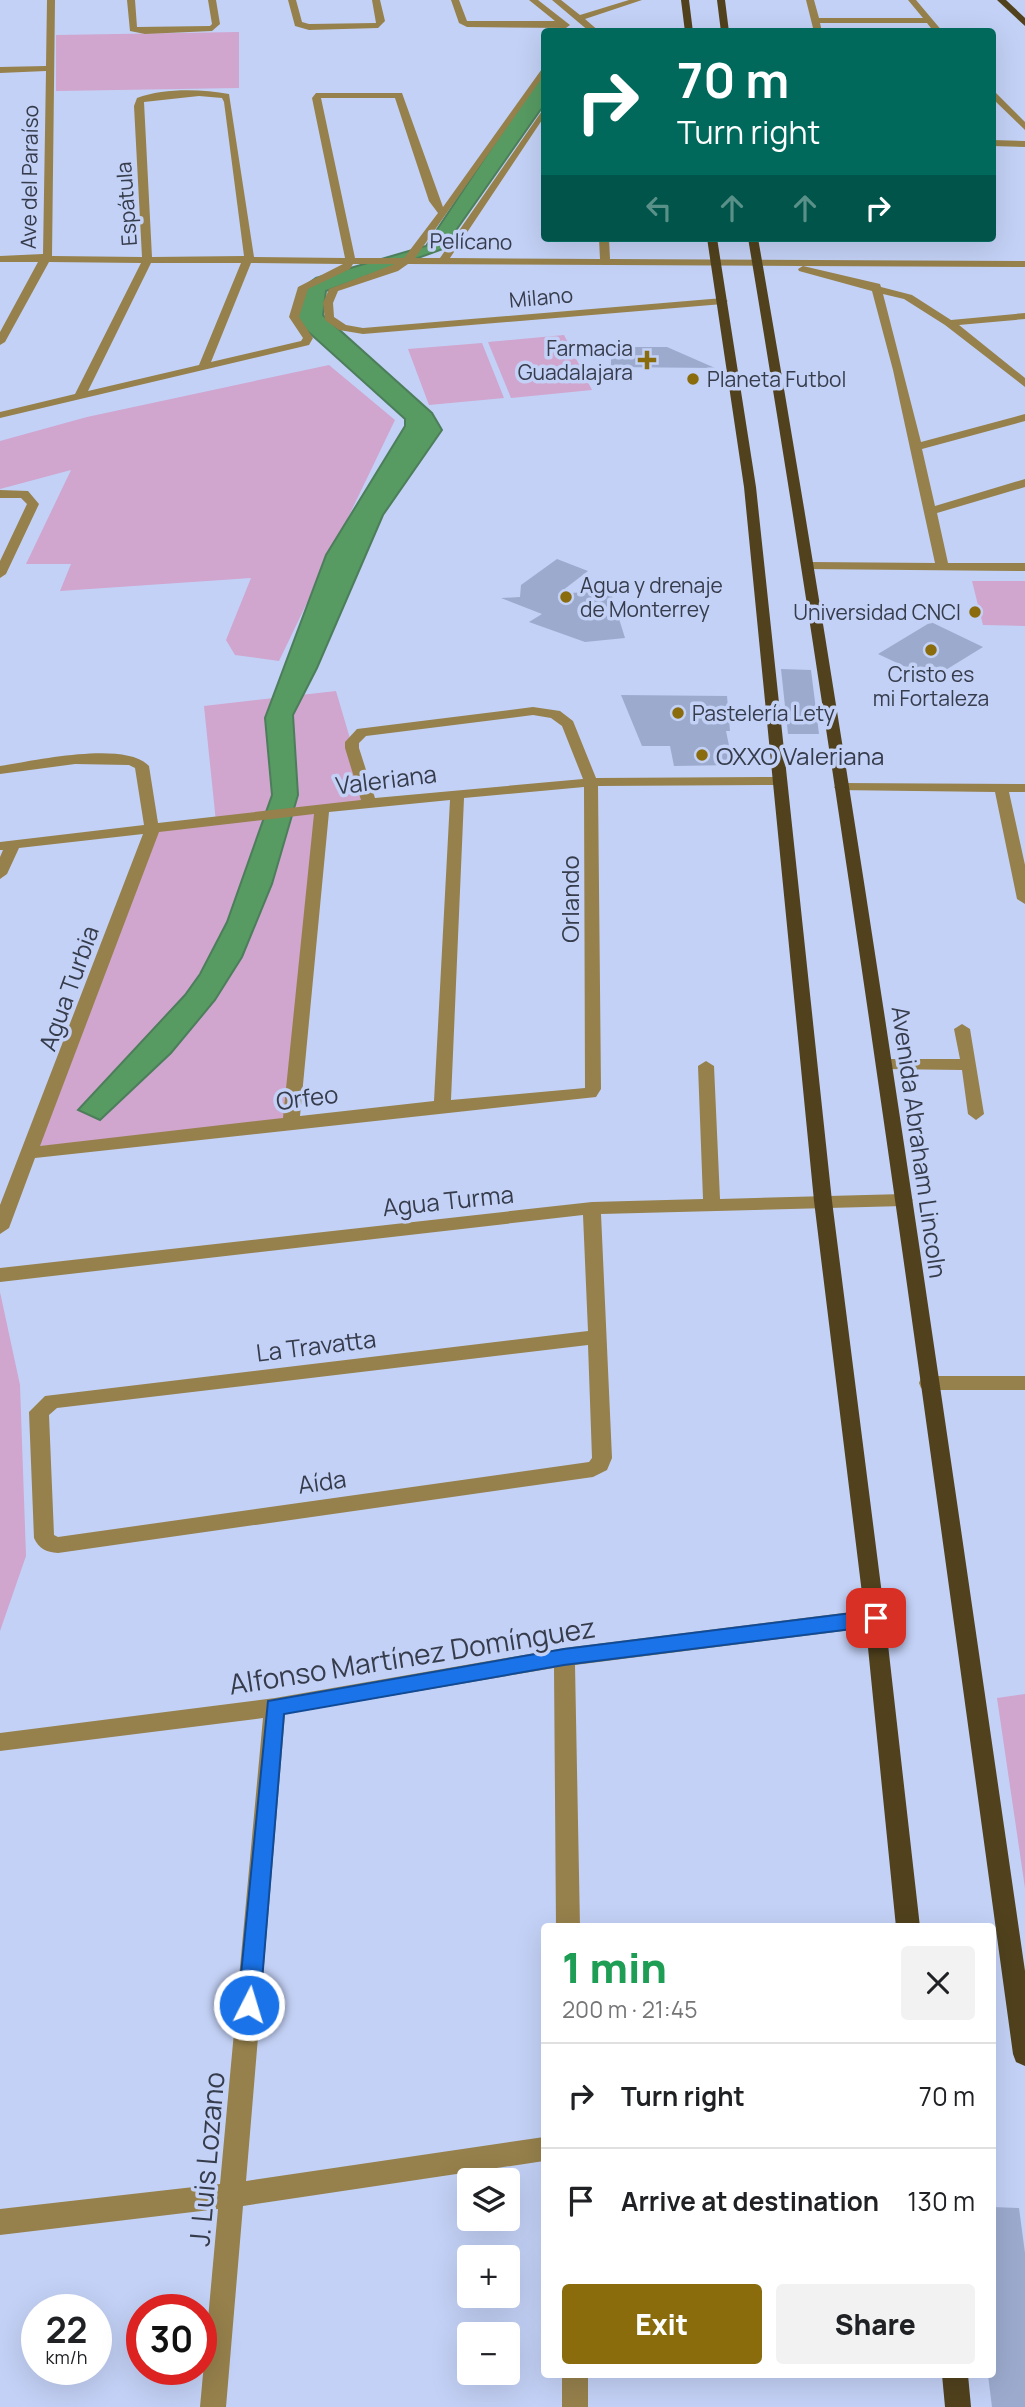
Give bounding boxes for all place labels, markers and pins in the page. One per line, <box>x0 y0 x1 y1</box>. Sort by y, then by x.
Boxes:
place label: Farmacia Guadalajara <box>518 334 633 386</box>
marker: Farmacia Guadalajara <box>639 352 655 368</box>
place label: Planeta Futbol <box>707 365 846 393</box>
marker: Planeta Futbol <box>685 371 701 387</box>
place label: Agua y drenaje de Monterrey <box>580 571 723 623</box>
marker: Agua y drenaje de Monterrey <box>558 589 574 605</box>
place label: Universidad CNCI <box>793 598 961 626</box>
marker: Universidad CNCI <box>967 604 983 620</box>
marker: Cristo es mi Fortaleza <box>923 642 939 658</box>
place label: Cristo es mi Fortaleza <box>873 660 989 712</box>
place label: Pastelería Lety <box>692 699 835 727</box>
marker: Pastelería Lety <box>670 705 686 721</box>
place label: OXXO Valeriana <box>716 739 884 772</box>
marker: OXXO Valeriana <box>694 747 710 763</box>
pin <box>846 1588 906 1648</box>

